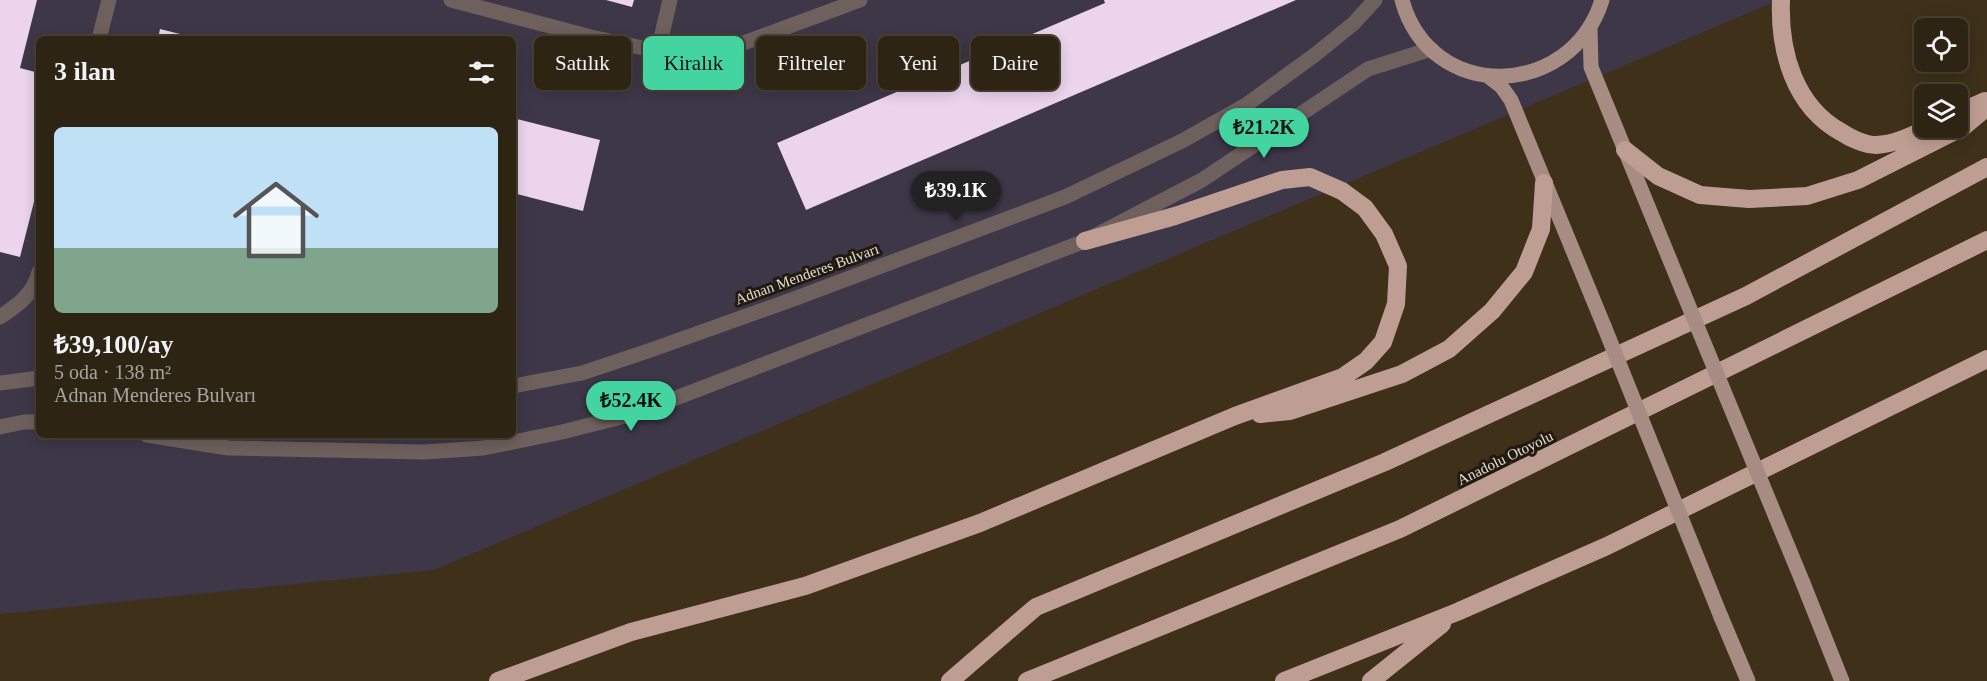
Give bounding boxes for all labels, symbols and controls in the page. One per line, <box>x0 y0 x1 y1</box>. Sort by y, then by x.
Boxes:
map controls <box>1914 18 1968 138</box>
button: locate <box>1914 18 1968 72</box>
chip: Satılık <box>534 36 631 90</box>
chip: Kiralık <box>643 36 744 90</box>
chip: Filtreler <box>756 36 866 90</box>
chip: Yeni <box>878 36 959 90</box>
chip: Daire <box>971 36 1059 90</box>
icon: filters <box>465 56 498 89</box>
text: 3 ilan <box>54 57 115 86</box>
button: layers <box>1914 84 1968 138</box>
pin: ₺21.2K <box>1215 108 1313 159</box>
text: ₺21.2K <box>1233 116 1295 138</box>
icon: home <box>222 166 330 274</box>
pin: ₺39.1K <box>907 171 1005 222</box>
text: ₺39.1K <box>925 179 987 201</box>
street label: Adnan Menderes Bulvarı <box>733 241 881 307</box>
text: ₺39,100/ay <box>54 330 174 359</box>
text: 5 oda · 138 m² <box>54 361 171 383</box>
pin: ₺52.4K <box>582 381 680 432</box>
text: Adnan Menderes Bulvarı <box>54 384 256 406</box>
text: ₺52.4K <box>600 389 662 411</box>
street label: Anadolu Otoyolu <box>1454 428 1556 488</box>

